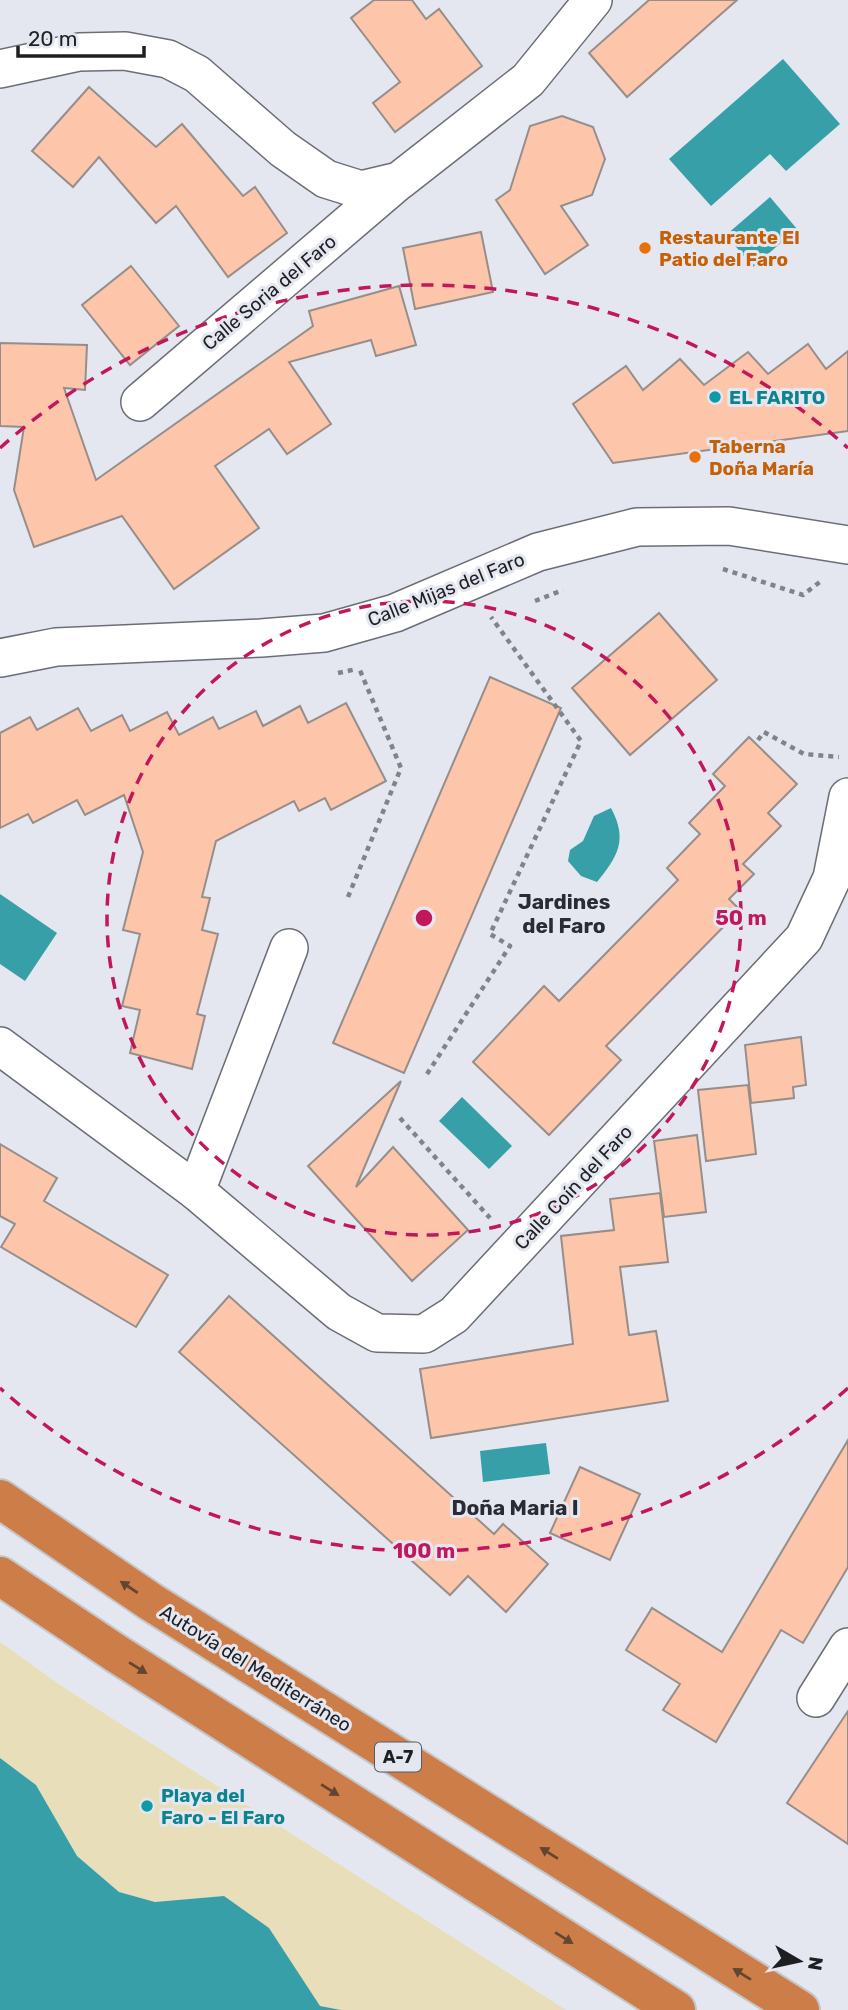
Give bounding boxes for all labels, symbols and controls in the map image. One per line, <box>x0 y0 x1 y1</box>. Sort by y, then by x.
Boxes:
scale bar <box>18 14 144 58</box>
text: 20 m <box>28 26 77 51</box>
place label: Restaurante El Patio del Faro <box>659 226 800 271</box>
street label: Calle Soria del Faro <box>198 230 341 355</box>
marker: Restaurante El Patio del Faro <box>637 240 653 256</box>
place label: EL FARITO <box>729 386 825 409</box>
marker: EL FARITO <box>707 389 723 405</box>
place label: Taberna Doña María <box>709 435 814 480</box>
marker: Taberna Doña María <box>687 449 703 465</box>
street label: Calle Mijas del Faro <box>364 547 528 631</box>
district label: Jardines del Faro <box>518 889 610 938</box>
text: 50 m <box>715 905 767 930</box>
centre of rings <box>412 906 436 930</box>
street label: Calle Coín del Faro <box>510 1120 637 1254</box>
district label: Doña Maria I <box>451 1495 579 1520</box>
text: 100 m <box>393 1538 455 1563</box>
one-way arrow <box>120 1580 138 1594</box>
street label: Autovía del Mediterráneo <box>156 1600 356 1737</box>
one-way arrow <box>129 1661 148 1674</box>
road number: A-7 <box>375 1742 421 1772</box>
one-way arrow <box>321 1783 340 1796</box>
place label: Playa del Faro - El Faro <box>161 1784 285 1829</box>
marker: Playa del Faro - El Faro <box>139 1798 155 1814</box>
one-way arrow <box>540 1846 559 1859</box>
north arrow <box>764 1926 834 1996</box>
one-way arrow <box>554 1932 573 1945</box>
text: N <box>803 1955 828 1972</box>
one-way arrow <box>732 1967 752 1980</box>

